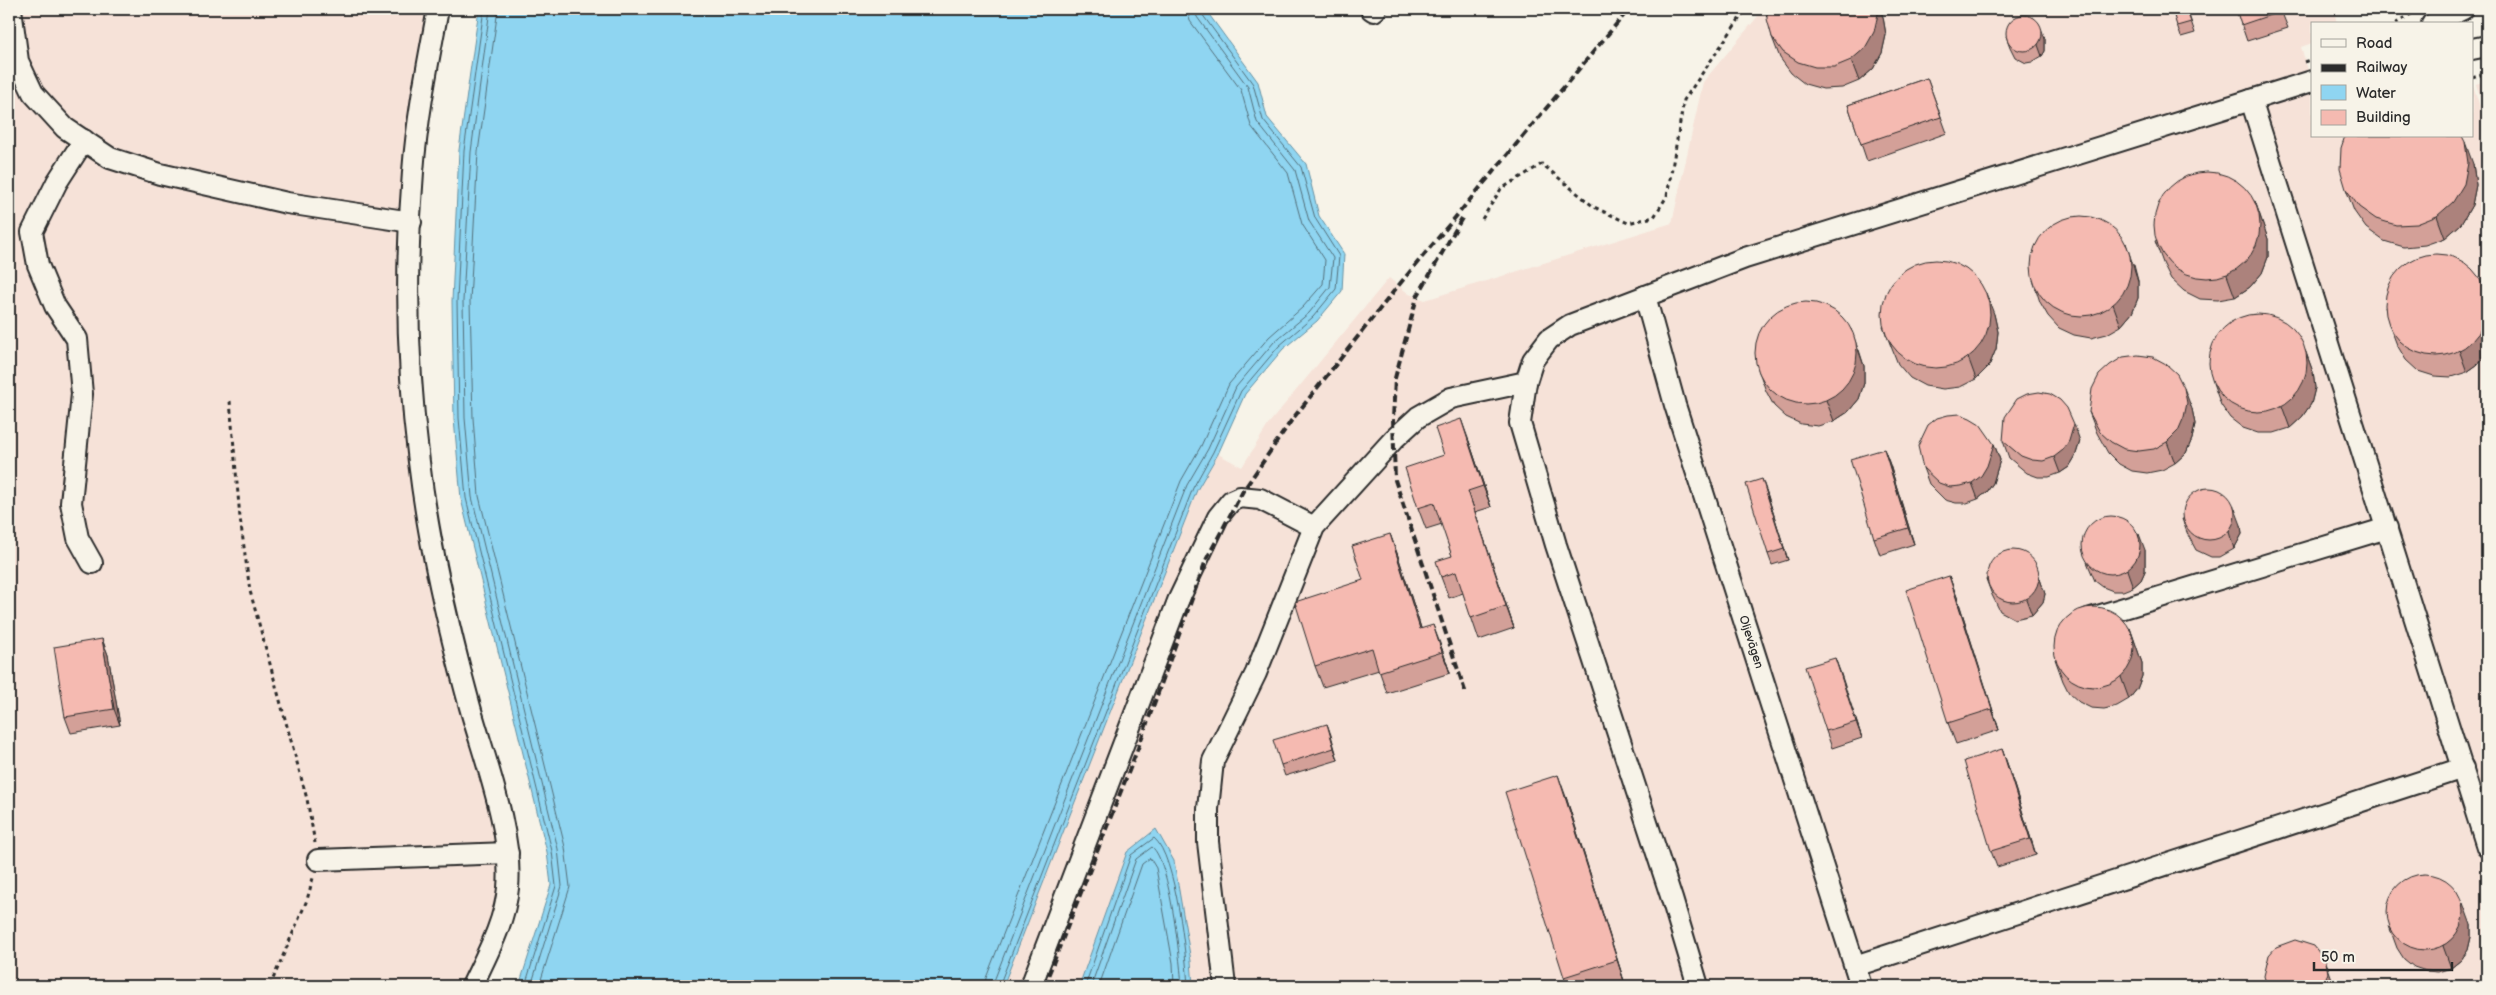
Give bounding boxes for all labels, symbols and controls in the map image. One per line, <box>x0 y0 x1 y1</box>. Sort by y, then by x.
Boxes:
legend <box>2311 22 2474 138</box>
text: Road <box>2356 34 2392 53</box>
text: Railway <box>2356 58 2407 77</box>
text: Water <box>2356 84 2396 103</box>
text: Building <box>2356 108 2411 127</box>
street label: Oljevägen <box>1735 614 1767 671</box>
scale bar <box>2314 940 2451 972</box>
text: 50 m <box>2321 948 2355 967</box>

